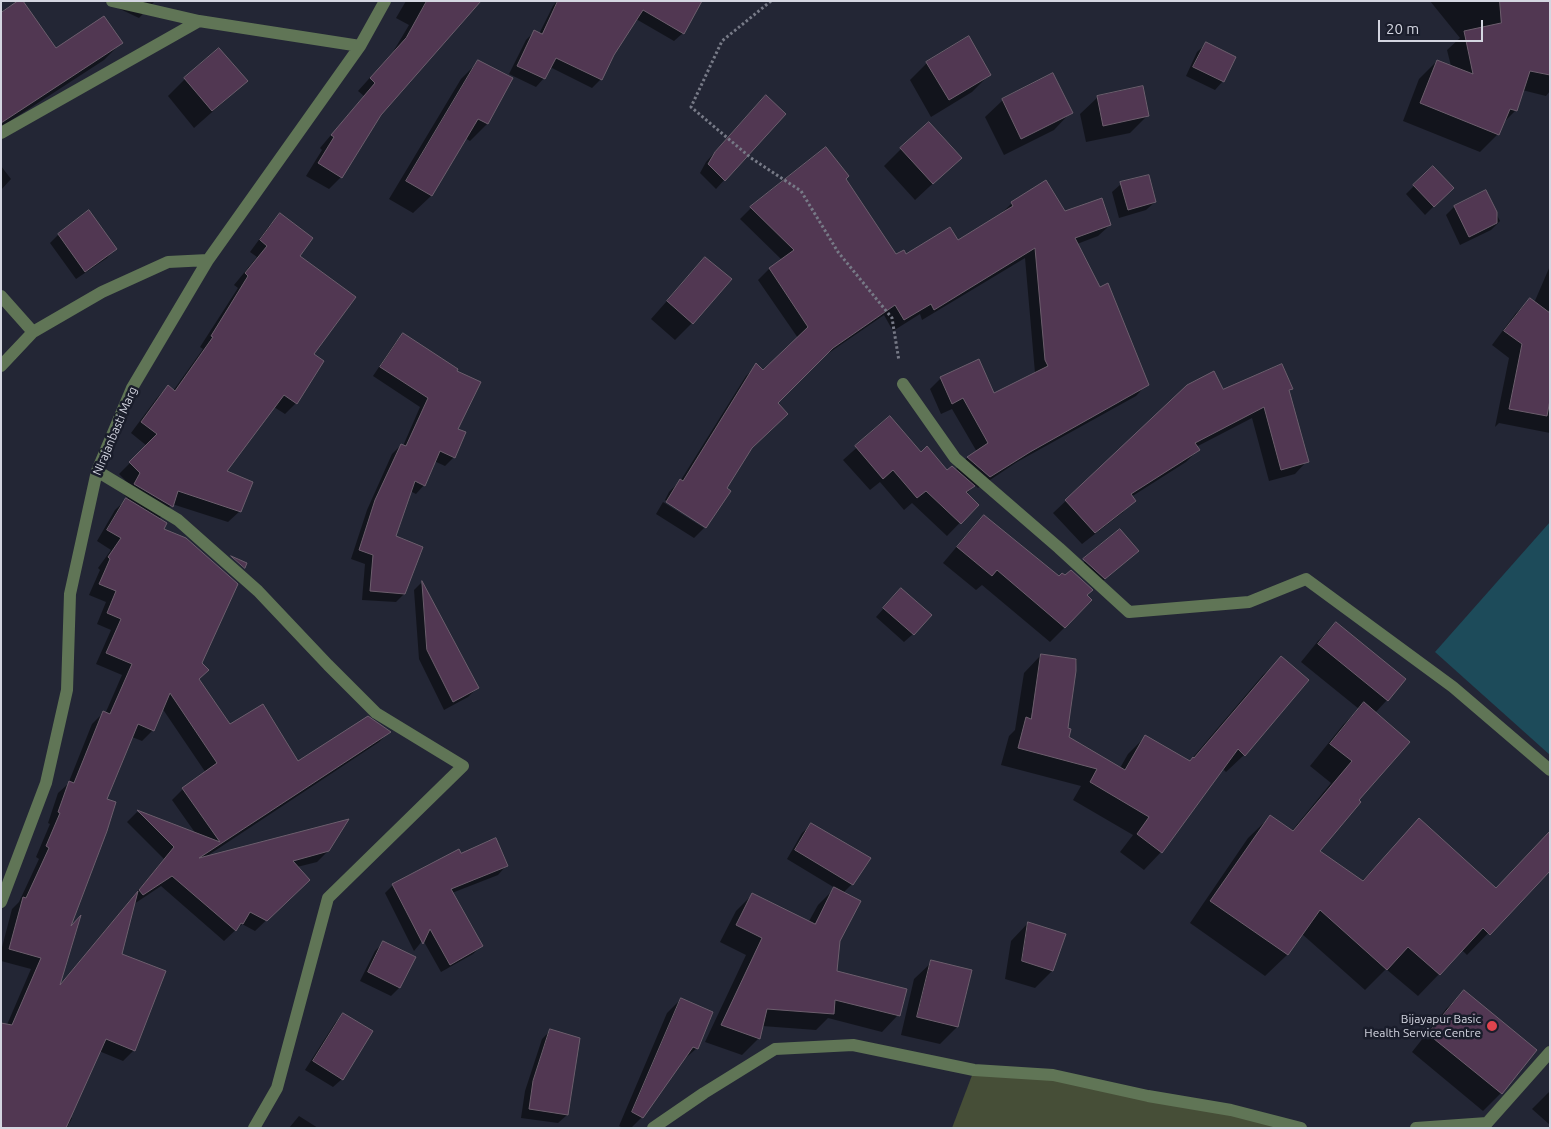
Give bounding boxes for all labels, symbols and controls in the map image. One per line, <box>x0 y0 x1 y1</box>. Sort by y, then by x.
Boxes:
scale bar <box>1381 10 1486 42</box>
text: 20 m <box>1386 20 1419 37</box>
street label: NIrajanbasti Marg <box>90 384 140 478</box>
place label: Bijayapur Basic Health Service Centre <box>1364 1012 1481 1040</box>
marker: Bijayapur Basic Health Service Centre <box>1485 1019 1499 1033</box>

